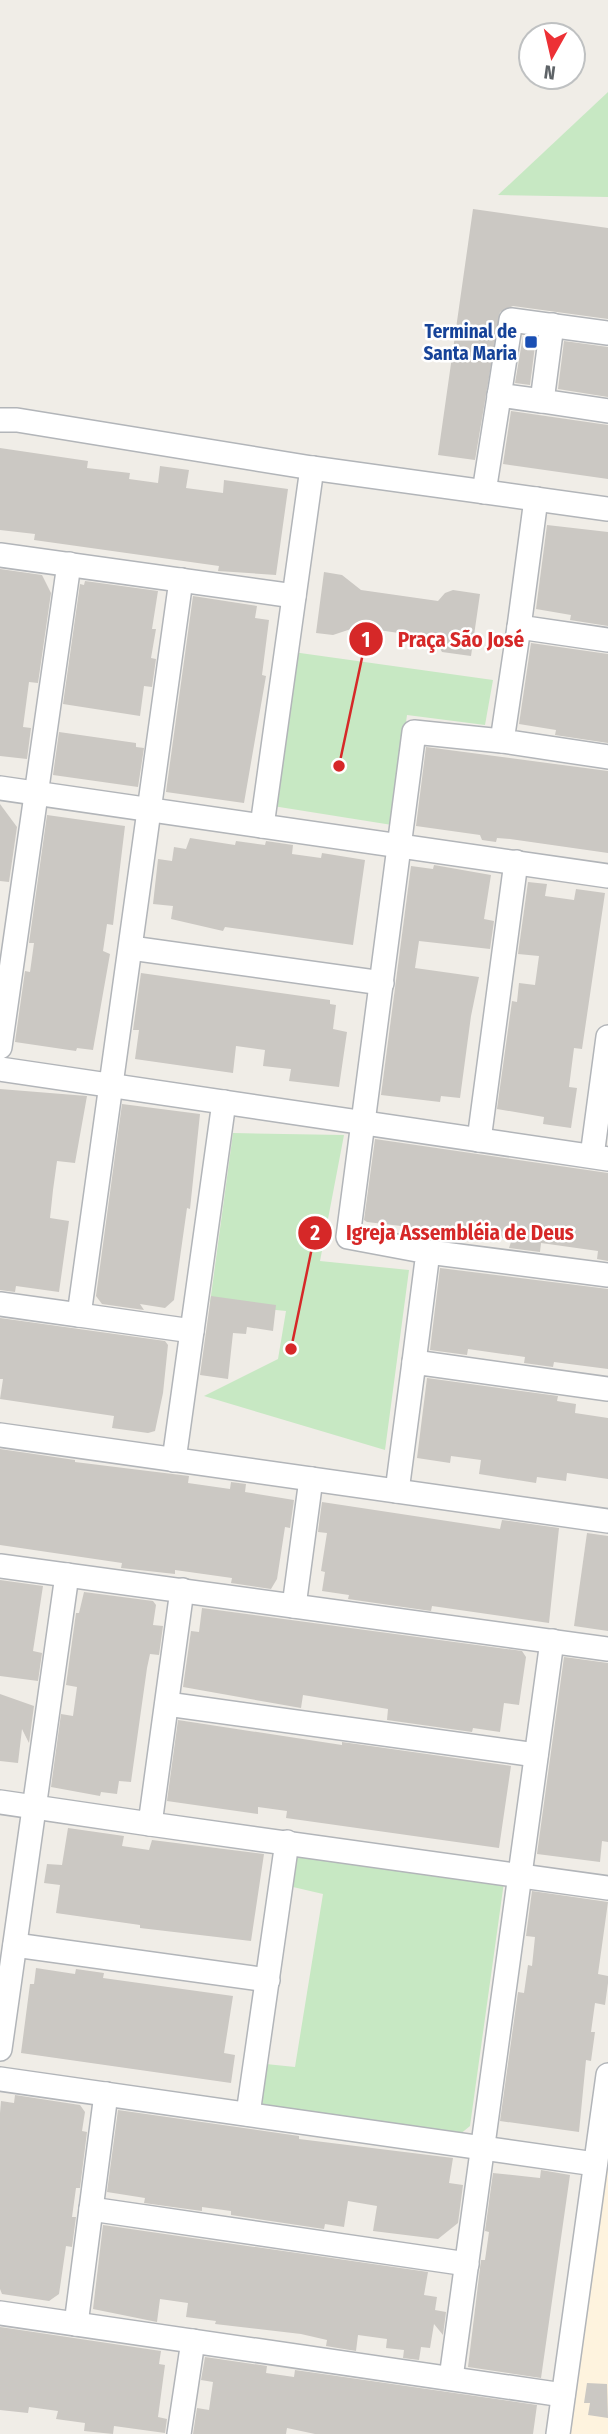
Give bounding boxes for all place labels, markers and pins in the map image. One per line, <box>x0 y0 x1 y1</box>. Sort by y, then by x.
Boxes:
place label: Terminal de Santa Maria <box>423 320 517 365</box>
marker: Terminal de Santa Maria <box>523 334 539 350</box>
callout: Praça São José <box>349 618 538 660</box>
callout: Igreja Assembléia de Deus <box>297 1212 588 1254</box>

